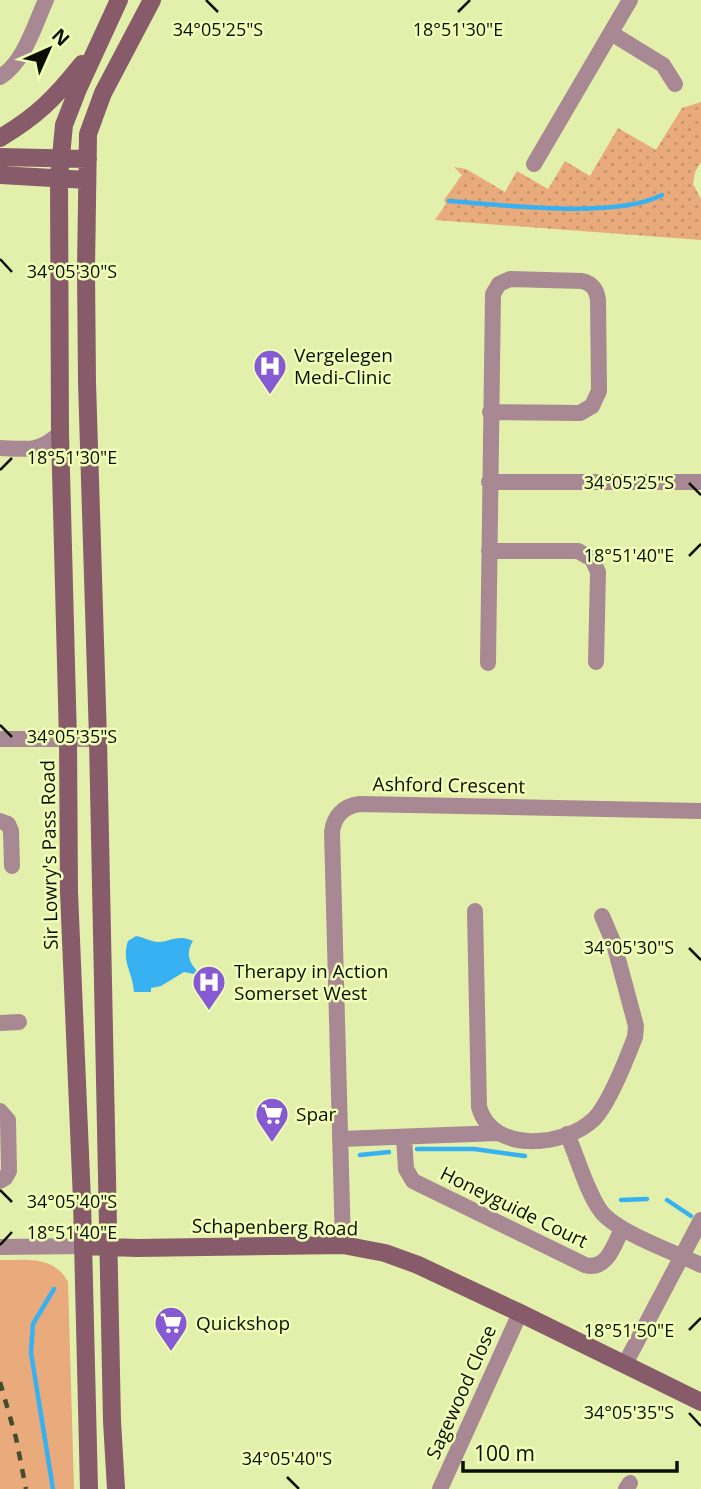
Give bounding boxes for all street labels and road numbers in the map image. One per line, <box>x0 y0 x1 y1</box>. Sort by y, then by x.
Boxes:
street label: Sir Lowry's Pass Road <box>34 760 64 950</box>
street label: Ashford Crescent <box>373 771 526 799</box>
street label: Honeyguide Court <box>436 1160 592 1254</box>
street label: Schapenberg Road <box>192 1213 358 1241</box>
street label: Sagewood Close <box>420 1321 502 1463</box>

